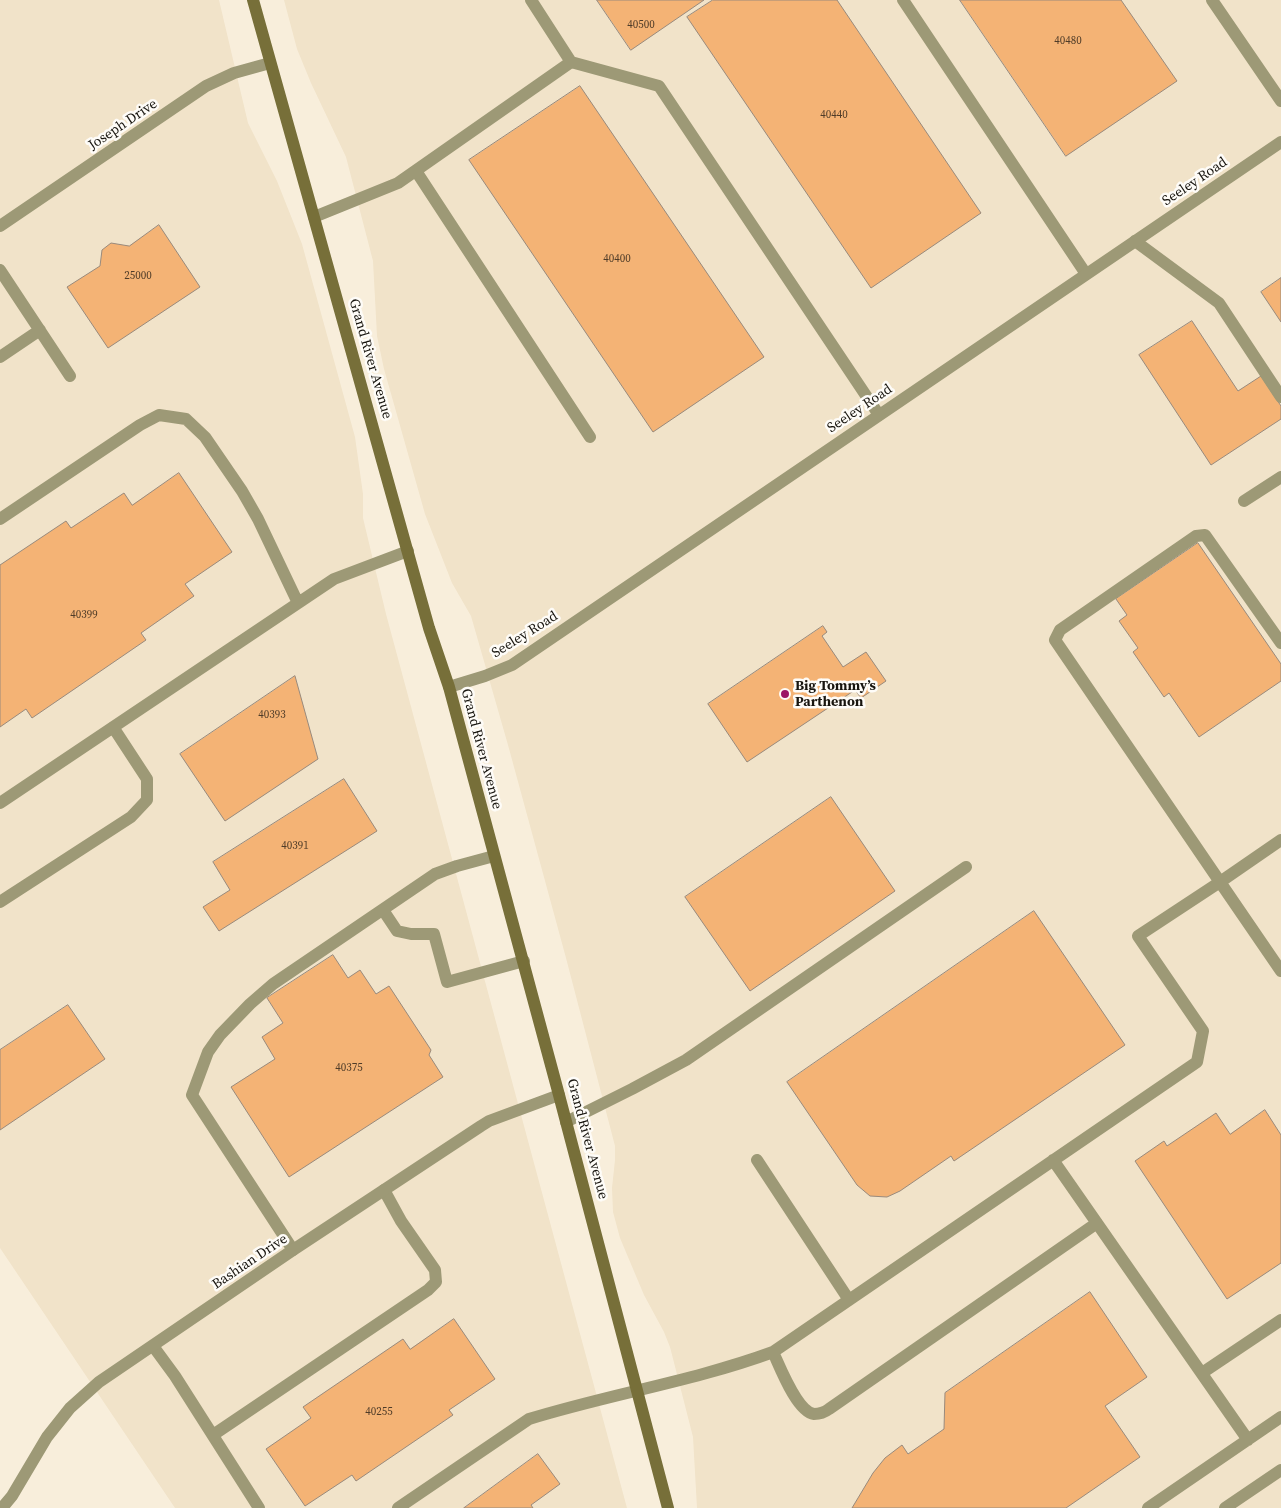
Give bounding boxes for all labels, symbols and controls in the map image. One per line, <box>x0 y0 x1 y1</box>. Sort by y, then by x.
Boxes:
house number: 40500 <box>627 18 655 32</box>
house number: 40480 <box>1054 34 1082 48</box>
street label: Joseph Drive <box>85 96 161 154</box>
house number: 40440 <box>820 108 848 122</box>
street label: Seeley Road <box>1159 154 1231 210</box>
house number: 40400 <box>603 252 631 266</box>
house number: 25000 <box>124 269 152 283</box>
street label: Grand River Avenue <box>345 297 395 421</box>
street label: Seeley Road <box>824 381 896 437</box>
house number: 40399 <box>70 608 98 622</box>
street label: Seeley Road <box>489 608 561 662</box>
place label: Big Tommy’s Parthenon <box>795 678 876 710</box>
street label: Grand River Avenue <box>457 687 505 811</box>
marker: Big Tommy’s Parthenon <box>779 688 791 700</box>
house number: 40393 <box>258 708 286 722</box>
house number: 40391 <box>281 839 309 853</box>
house number: 40375 <box>335 1061 363 1075</box>
street label: Grand River Avenue <box>563 1077 611 1201</box>
street label: Bashian Drive <box>209 1231 291 1293</box>
house number: 40255 <box>365 1405 393 1419</box>

